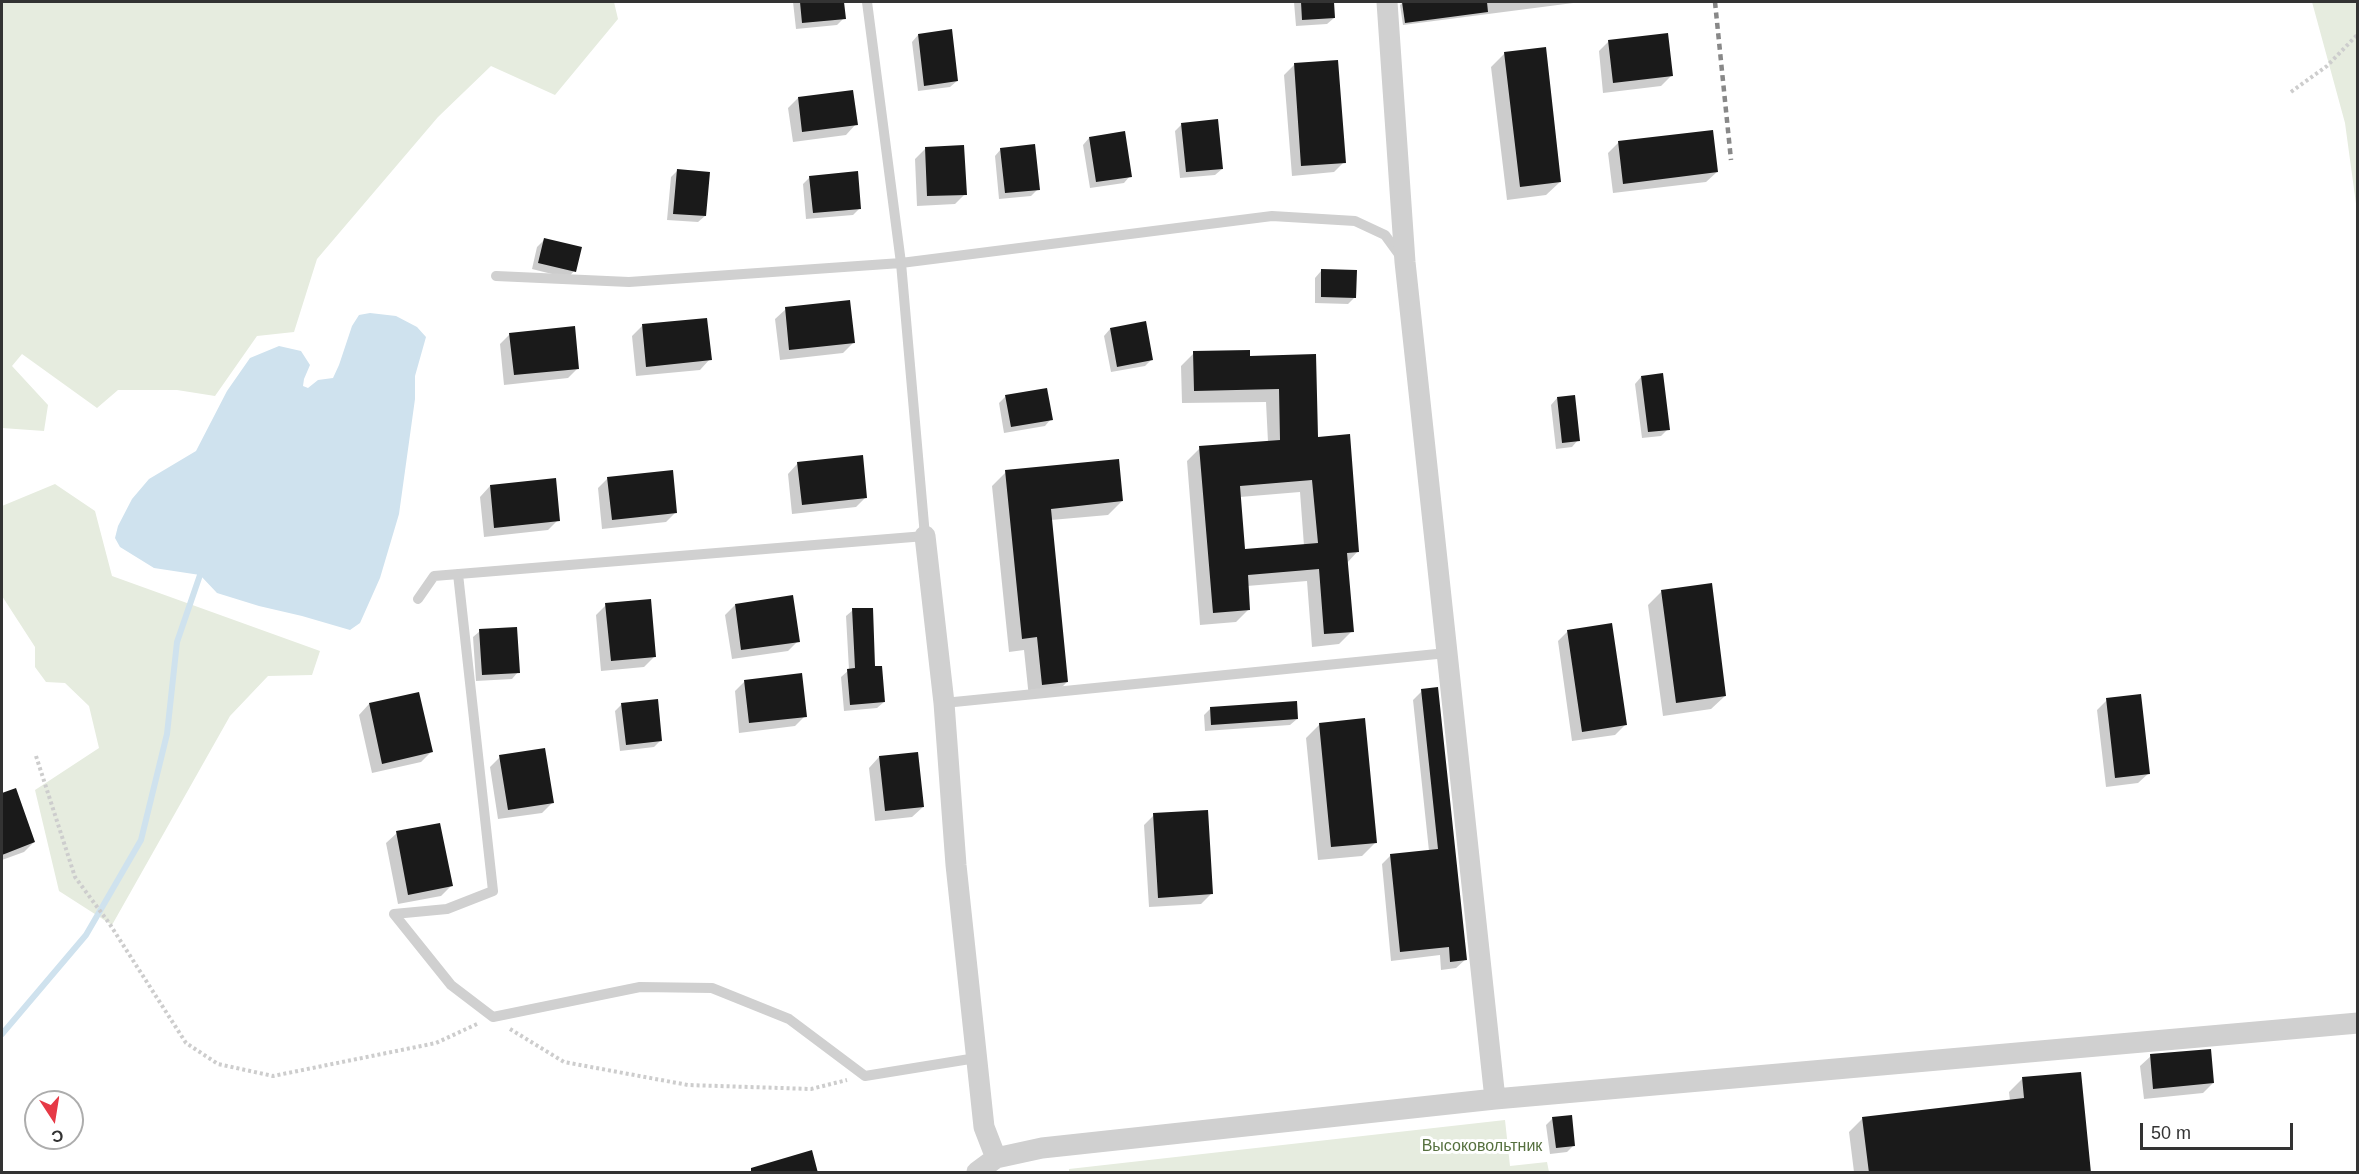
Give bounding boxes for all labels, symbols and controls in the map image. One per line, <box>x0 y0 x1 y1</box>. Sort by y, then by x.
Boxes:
north arrow <box>24 1090 84 1150</box>
scale bar <box>2143 1111 2296 1149</box>
text: 50 m <box>2151 1123 2191 1143</box>
text: С <box>50 1127 65 1146</box>
park label: Высоковольтник <box>1422 1137 1542 1157</box>

